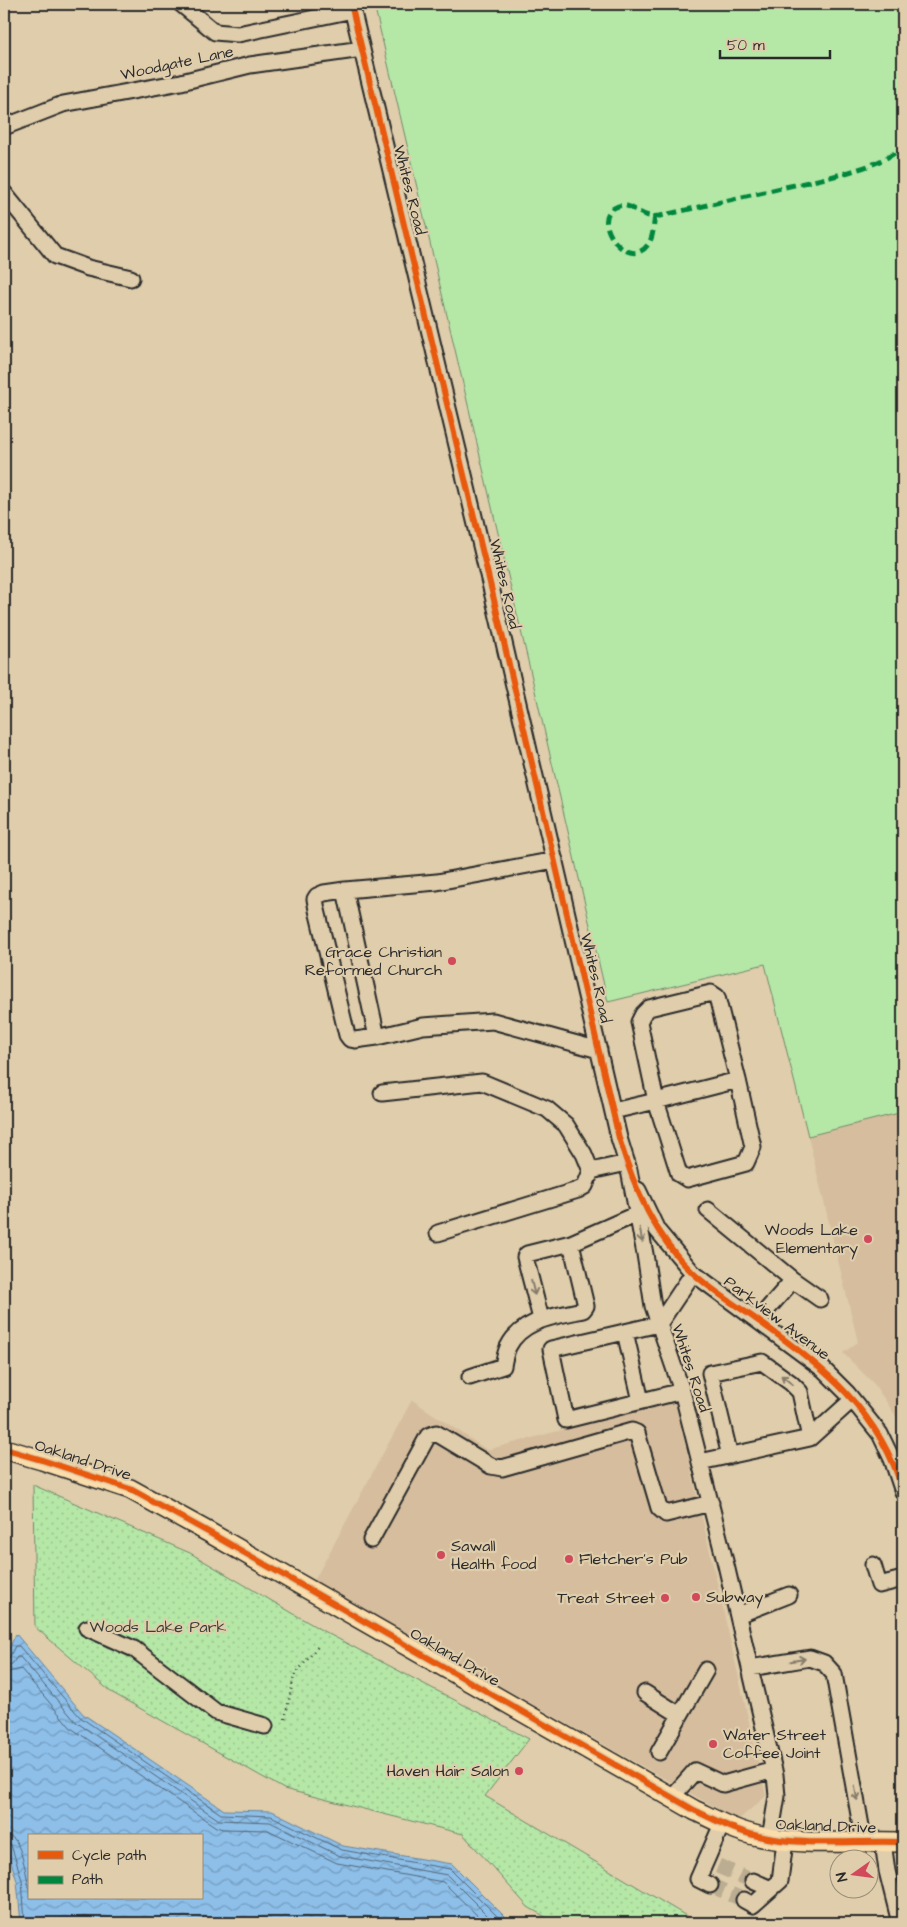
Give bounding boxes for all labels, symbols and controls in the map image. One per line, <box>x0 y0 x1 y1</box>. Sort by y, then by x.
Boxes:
scale bar <box>720 28 830 60</box>
text: 50 m <box>727 35 765 56</box>
street label: Woodgate Lane <box>118 40 236 87</box>
street label: Whites Road <box>388 143 432 237</box>
street label: Whites Road <box>484 537 526 631</box>
street label: Whites Road <box>575 931 617 1025</box>
place label: Grace Christian Reformed Church <box>305 941 442 981</box>
marker: Grace Christian Reformed Church <box>446 955 458 967</box>
place label: Woods Lake Elementary <box>765 1219 858 1260</box>
one-way arrow <box>637 1227 647 1243</box>
marker: Woods Lake Elementary <box>862 1233 874 1245</box>
street label: Parkview Avenue <box>719 1271 835 1365</box>
one-way arrow <box>528 1280 538 1296</box>
street label: Whites Road <box>666 1321 716 1415</box>
one-way arrow <box>781 1375 794 1386</box>
street label: Oakland Drive <box>32 1434 135 1486</box>
place label: Sawall Health food <box>451 1535 537 1575</box>
place label: Fletcher's Pub <box>579 1548 688 1570</box>
marker: Sawall Health food <box>435 1549 447 1561</box>
marker: Fletcher's Pub <box>563 1553 575 1565</box>
place label: Subway <box>706 1586 763 1609</box>
place label: Treat Street <box>557 1587 656 1609</box>
marker: Subway <box>690 1591 702 1603</box>
marker: Treat Street <box>659 1592 671 1604</box>
park label: Woods Lake Park <box>90 1616 227 1638</box>
street label: Oakland Drive <box>406 1622 504 1692</box>
one-way arrow <box>790 1655 806 1665</box>
place label: Water Street Coffee Joint <box>723 1724 826 1764</box>
marker: Water Street Coffee Joint <box>707 1738 719 1750</box>
place label: Haven Hair Salon <box>386 1760 509 1782</box>
marker: Haven Hair Salon <box>513 1765 525 1777</box>
one-way arrow <box>851 1784 861 1800</box>
street label: Oakland Drive <box>775 1813 877 1839</box>
legend <box>28 1834 202 1900</box>
text: Cycle path <box>72 1845 147 1867</box>
north arrow <box>830 1850 880 1900</box>
text: Path <box>72 1869 103 1890</box>
text: N <box>832 1870 853 1884</box>

